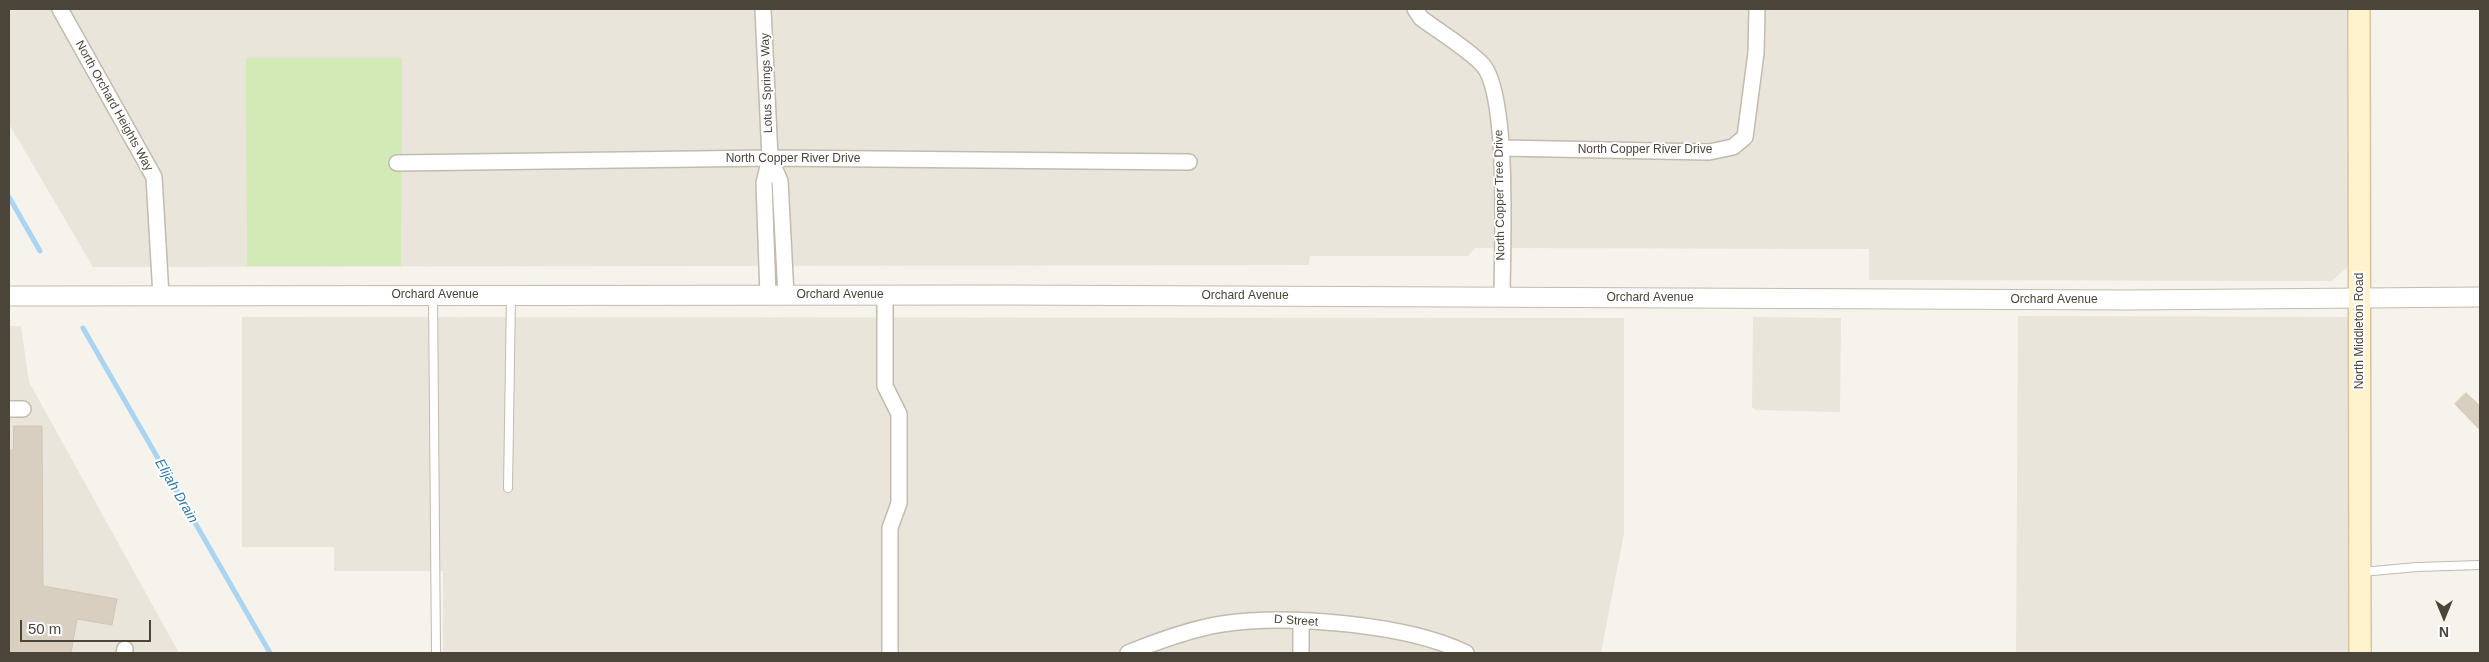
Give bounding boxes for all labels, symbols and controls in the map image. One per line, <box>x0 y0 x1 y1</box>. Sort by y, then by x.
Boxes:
street label: Lotus Springs Way <box>758 33 776 133</box>
street label: North Orchard Heights Way <box>72 38 156 174</box>
street label: North Copper Tree Drive <box>1492 129 1508 261</box>
street label: North Copper River Drive <box>1578 143 1712 157</box>
street label: North Copper River Drive <box>726 152 860 166</box>
street label: North Middleton Road <box>2353 273 2367 389</box>
street label: Orchard Avenue <box>391 288 479 302</box>
street label: Orchard Avenue <box>796 288 884 302</box>
street label: Orchard Avenue <box>1201 289 1289 303</box>
street label: Orchard Avenue <box>1606 291 1694 305</box>
street label: Orchard Avenue <box>2010 293 2098 307</box>
water label: Elijah Drain <box>151 456 201 526</box>
north arrow <box>2419 592 2469 642</box>
scale bar <box>22 610 154 642</box>
street label: D Street <box>1274 612 1318 630</box>
text: 50 m <box>28 620 61 637</box>
text: N <box>2439 624 2449 640</box>

